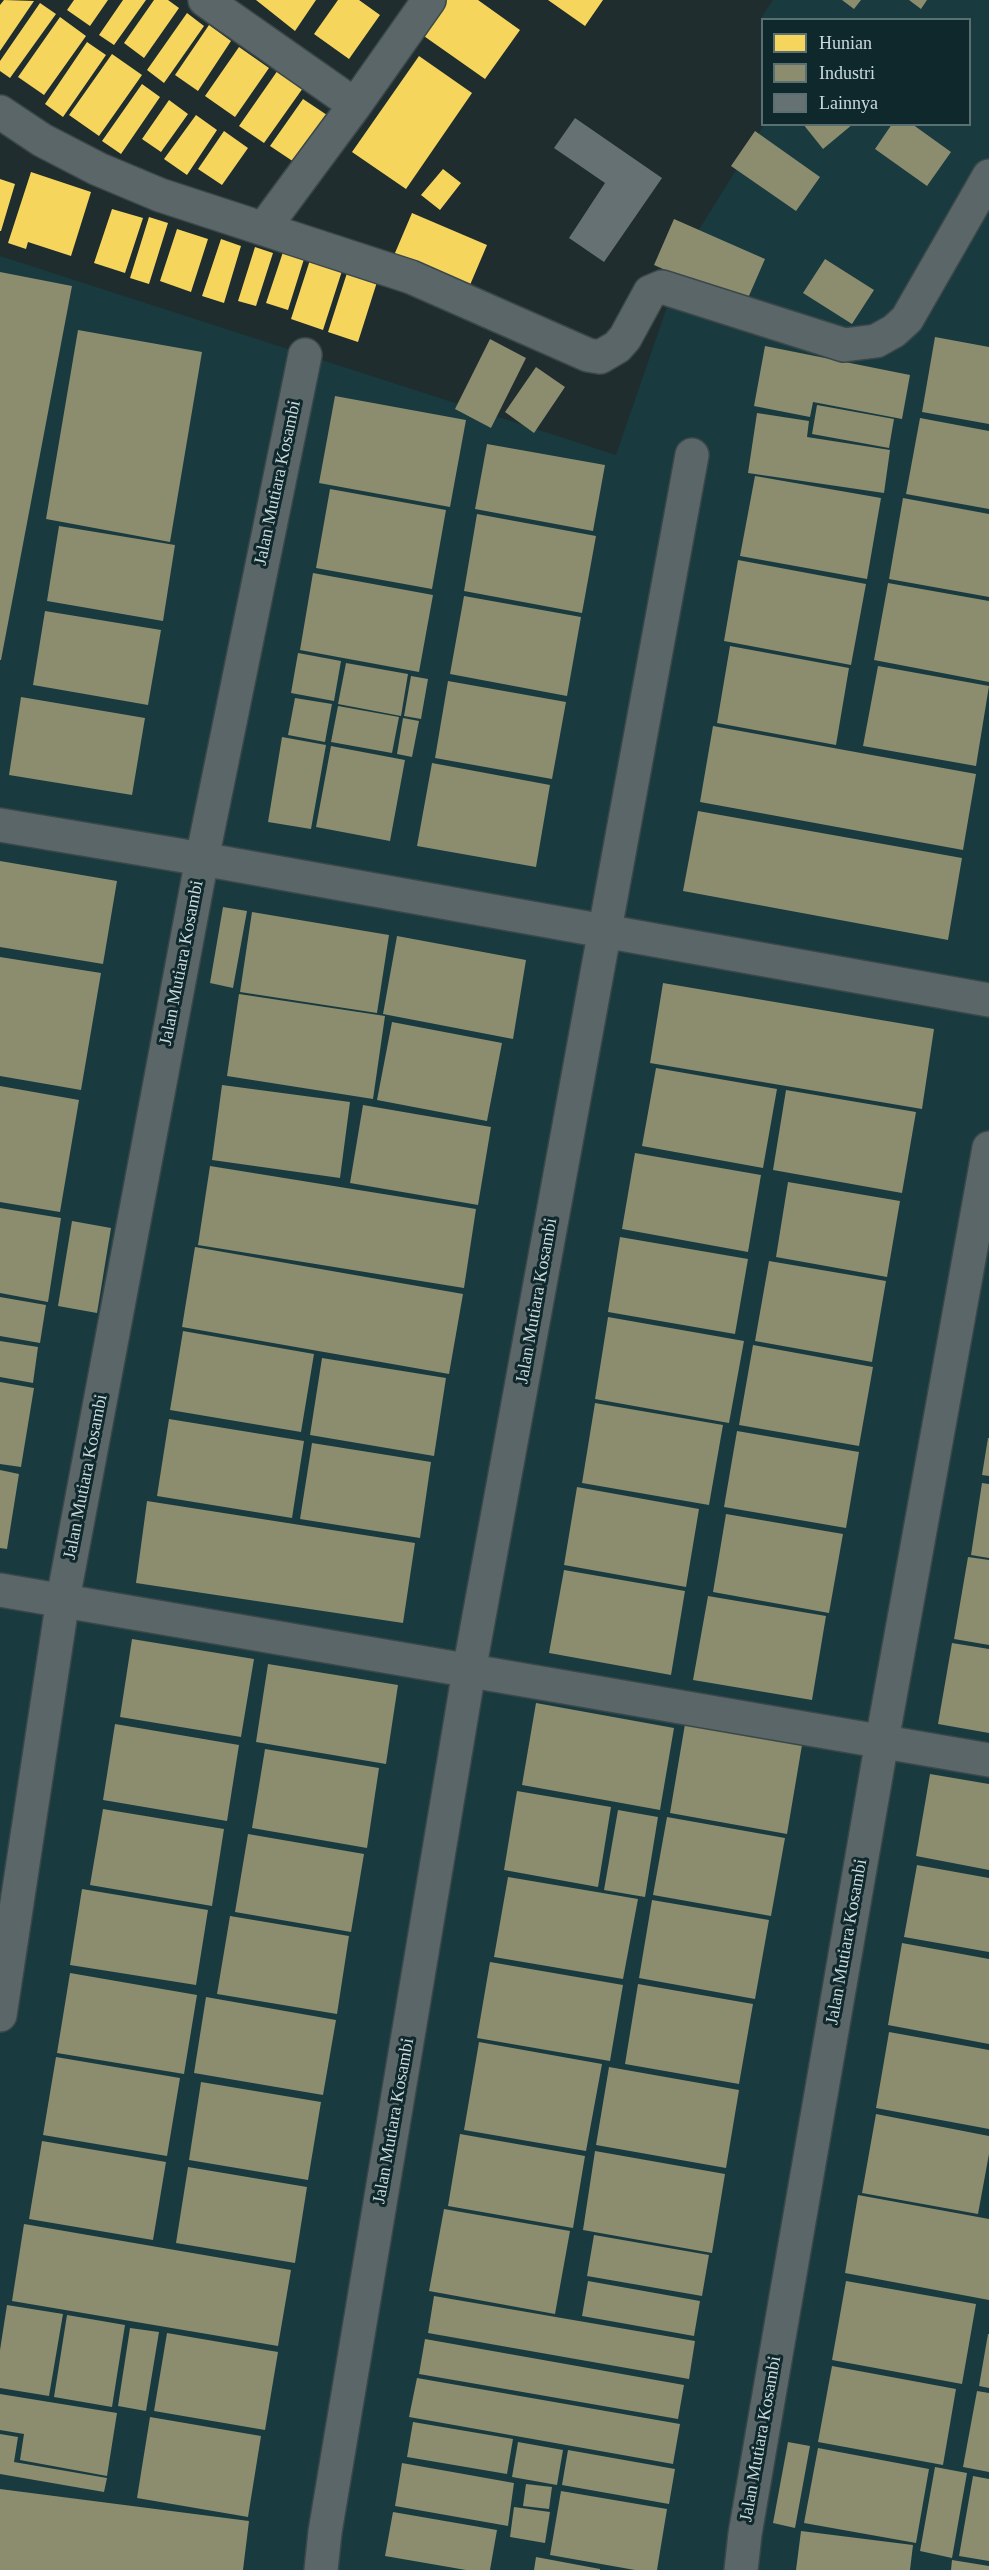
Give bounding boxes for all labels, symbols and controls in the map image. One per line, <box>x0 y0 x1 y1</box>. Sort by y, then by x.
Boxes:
legend <box>761 18 971 126</box>
text: Hunian <box>819 33 872 53</box>
text: Industri <box>819 63 875 83</box>
text: Lainnya <box>819 93 878 113</box>
street label: Jalan Mutiara Kosambi <box>250 399 306 567</box>
street label: Jalan Mutiara Kosambi <box>155 879 209 1047</box>
street label: Jalan Mutiara Kosambi <box>512 1216 562 1386</box>
street label: Jalan Mutiara Kosambi <box>59 1393 113 1561</box>
street label: Jalan Mutiara Kosambi <box>822 1857 872 2027</box>
street label: Jalan Mutiara Kosambi <box>369 2036 419 2206</box>
street label: Jalan Mutiara Kosambi <box>736 2354 786 2524</box>

